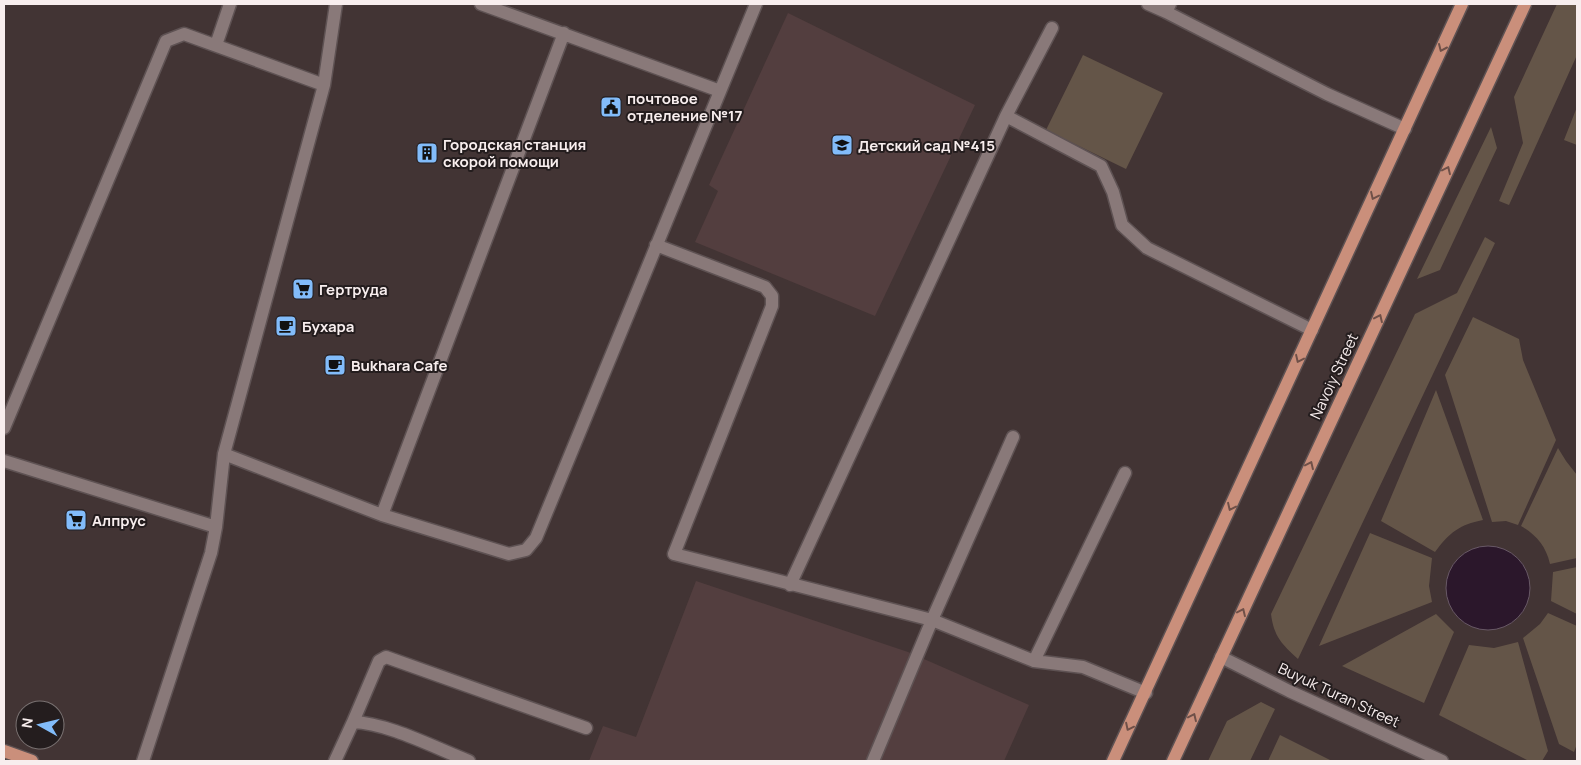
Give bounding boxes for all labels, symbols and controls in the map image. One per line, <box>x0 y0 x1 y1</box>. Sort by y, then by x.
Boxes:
one-way arrow <box>1437 43 1448 52</box>
place label: почтовое отделение №17 <box>627 88 743 126</box>
public building icon: почтовое отделение №17 <box>599 95 623 119</box>
school or university icon: Детский сад №415 <box>830 133 854 157</box>
place label: Городская станция скорой помощи <box>443 134 586 172</box>
place label: Детский сад №415 <box>858 135 995 156</box>
building icon: Городская станция скорой помощи <box>415 141 439 165</box>
one-way arrow <box>1441 166 1452 175</box>
one-way arrow <box>1370 191 1381 200</box>
supermarket icon: Гертруда <box>291 277 315 301</box>
place label: Гертруда <box>319 279 388 300</box>
cafe icon: Бухара <box>274 314 298 338</box>
one-way arrow <box>1373 314 1383 323</box>
place label: Бухара <box>302 316 355 337</box>
street label: Navoiy Street <box>1305 329 1363 423</box>
cafe icon: Bukhara Cafe <box>323 353 347 377</box>
one-way arrow <box>1294 354 1305 363</box>
place label: Bukhara Cafe <box>351 355 448 376</box>
one-way arrow <box>1304 461 1315 470</box>
one-way arrow <box>1227 502 1237 511</box>
supermarket icon: Алпрус <box>64 508 88 532</box>
place label: Алпрус <box>92 510 146 531</box>
one-way arrow <box>1236 609 1246 618</box>
street label: Buyuk Turan Street <box>1275 658 1403 732</box>
north arrow <box>15 700 65 750</box>
one-way arrow <box>1187 713 1198 722</box>
text: N <box>17 717 37 729</box>
one-way arrow <box>1125 722 1136 731</box>

